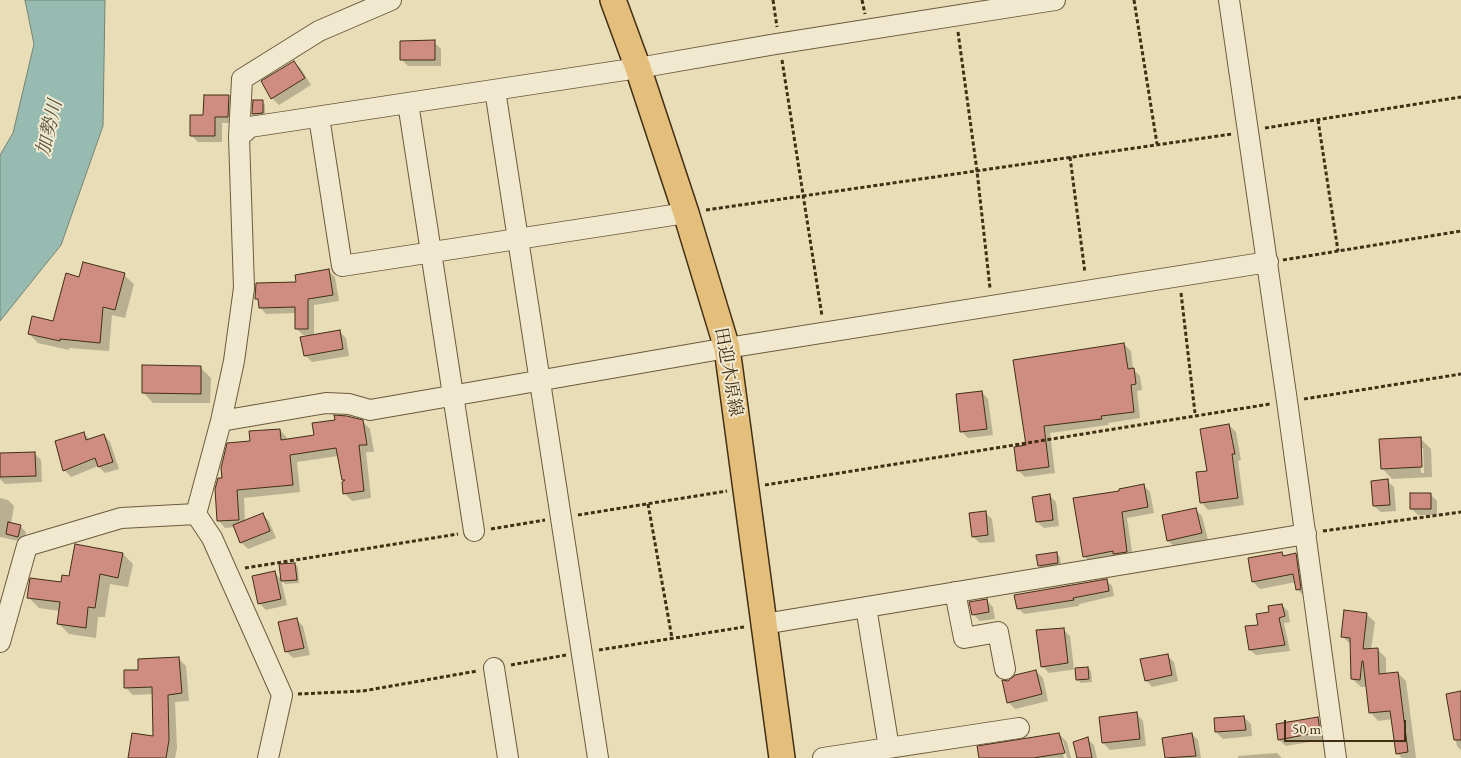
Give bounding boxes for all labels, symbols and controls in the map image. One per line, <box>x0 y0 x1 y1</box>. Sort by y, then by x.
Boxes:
water label: 加勢川 <box>32 98 68 158</box>
street label: 田迎木原線 <box>710 326 746 418</box>
scale bar <box>1286 710 1408 742</box>
text: 50 m <box>1292 719 1321 738</box>

